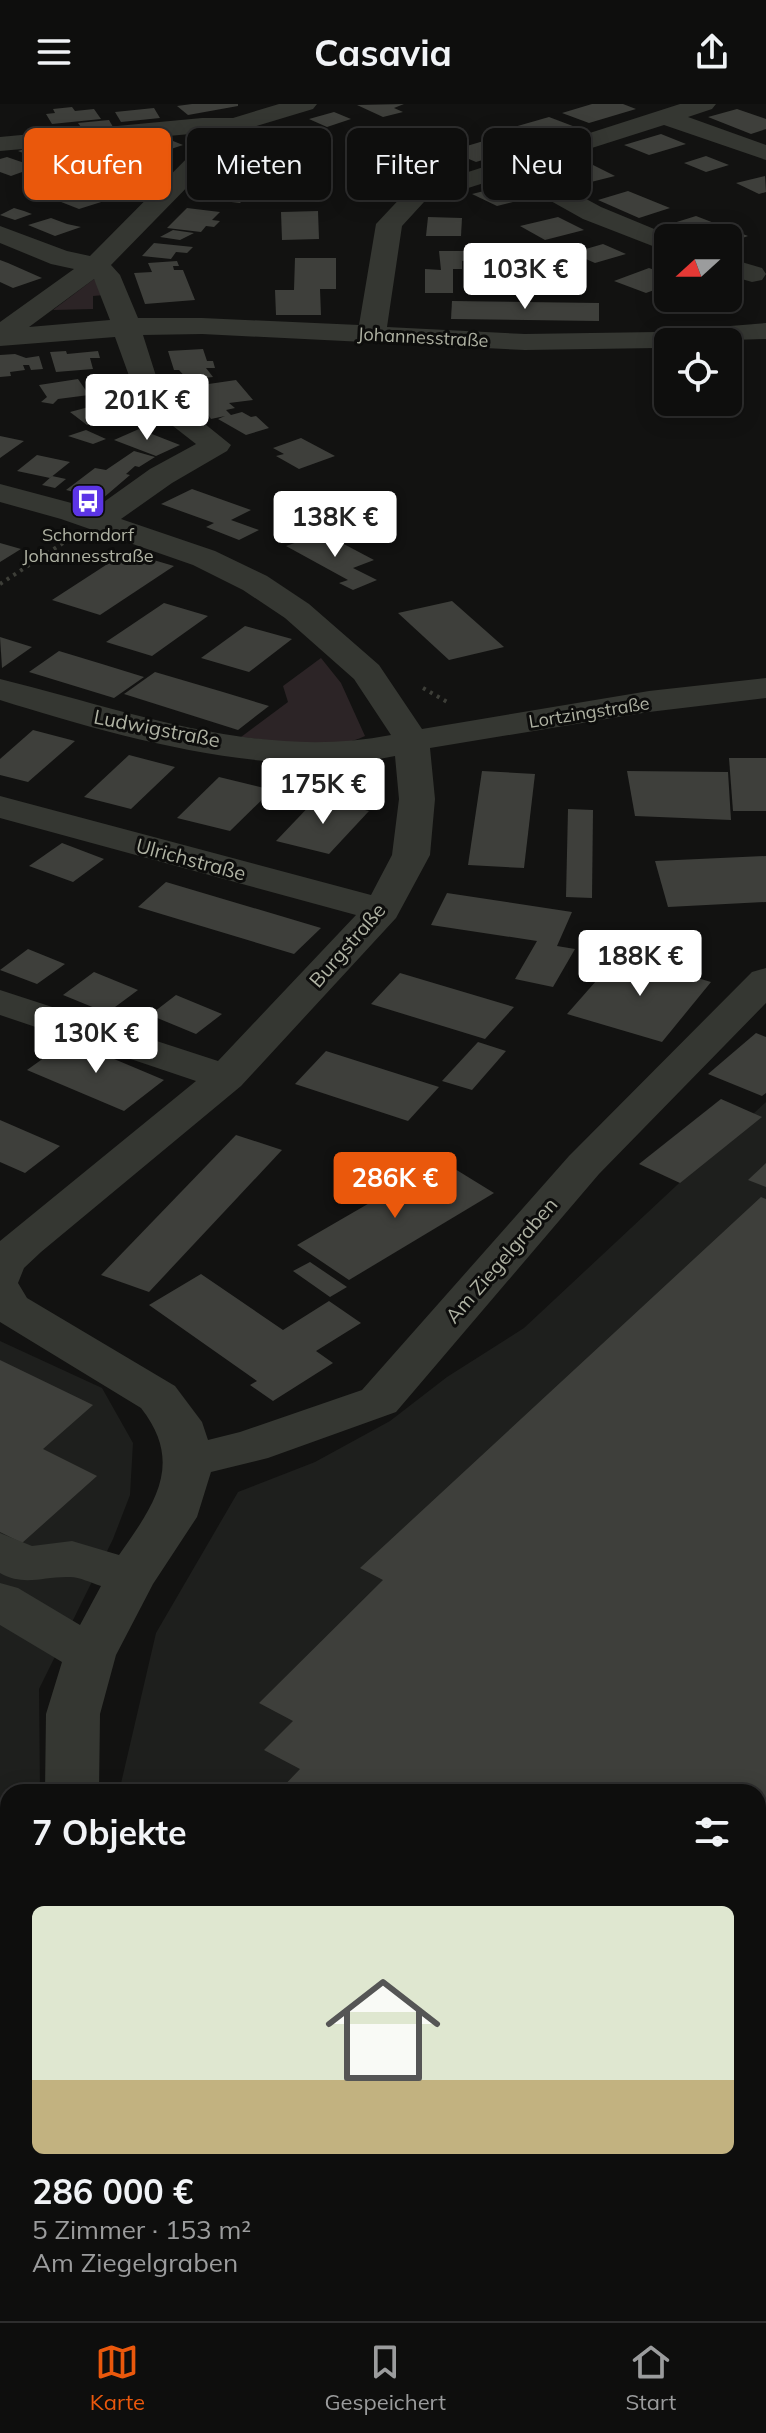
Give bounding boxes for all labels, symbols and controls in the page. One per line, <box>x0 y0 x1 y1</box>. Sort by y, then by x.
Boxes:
icon: menu <box>32 30 76 74</box>
text: Casavia <box>314 30 452 75</box>
icon: share <box>690 30 734 74</box>
chip: Kaufen <box>24 128 171 200</box>
chip: Mieten <box>187 128 331 200</box>
chip: Filter <box>347 128 467 200</box>
chip: Neu <box>483 128 591 200</box>
north arrow <box>654 224 742 312</box>
map controls <box>654 224 742 416</box>
pin: 103K € <box>460 243 590 311</box>
text: 103K € <box>482 252 568 285</box>
street label: Johannesstraße <box>357 322 489 352</box>
button: locate <box>654 328 742 416</box>
pin: 201K € <box>82 374 212 442</box>
text: 201K € <box>104 383 190 416</box>
bus stop icon: Schorndorf Johannesstraße <box>69 482 107 520</box>
pin: 138K € <box>270 491 400 559</box>
text: 138K € <box>292 500 378 533</box>
place label: Schorndorf Johannesstraße <box>23 523 153 567</box>
street label: Lortzingstraße <box>527 691 651 733</box>
street label: Ludwigstraße <box>92 704 222 752</box>
pin: 175K € <box>258 758 388 826</box>
text: 175K € <box>280 767 366 800</box>
street label: Ulrichstraße <box>133 832 249 886</box>
street label: Burgstraße <box>303 898 391 992</box>
pin: 188K € <box>575 930 705 998</box>
text: 188K € <box>597 939 683 972</box>
pin: 130K € <box>31 1007 161 1075</box>
text: 130K € <box>53 1016 139 1049</box>
pin: 286K € <box>330 1152 460 1220</box>
text: 286K € <box>352 1161 438 1194</box>
street label: Am Ziegelgraben <box>440 1192 562 1328</box>
icon: filters <box>690 1810 734 1854</box>
text: 7 Objekte <box>32 1811 187 1854</box>
icon: home <box>311 1958 455 2102</box>
text: 286 000 € <box>32 2170 193 2213</box>
text: 5 Zimmer · 153 m² <box>32 2213 251 2246</box>
text: Am Ziegelgraben <box>32 2246 238 2279</box>
tab: Karte <box>90 2340 145 2416</box>
tab: Gespeichert <box>325 2340 446 2416</box>
tab: Start <box>625 2340 676 2416</box>

